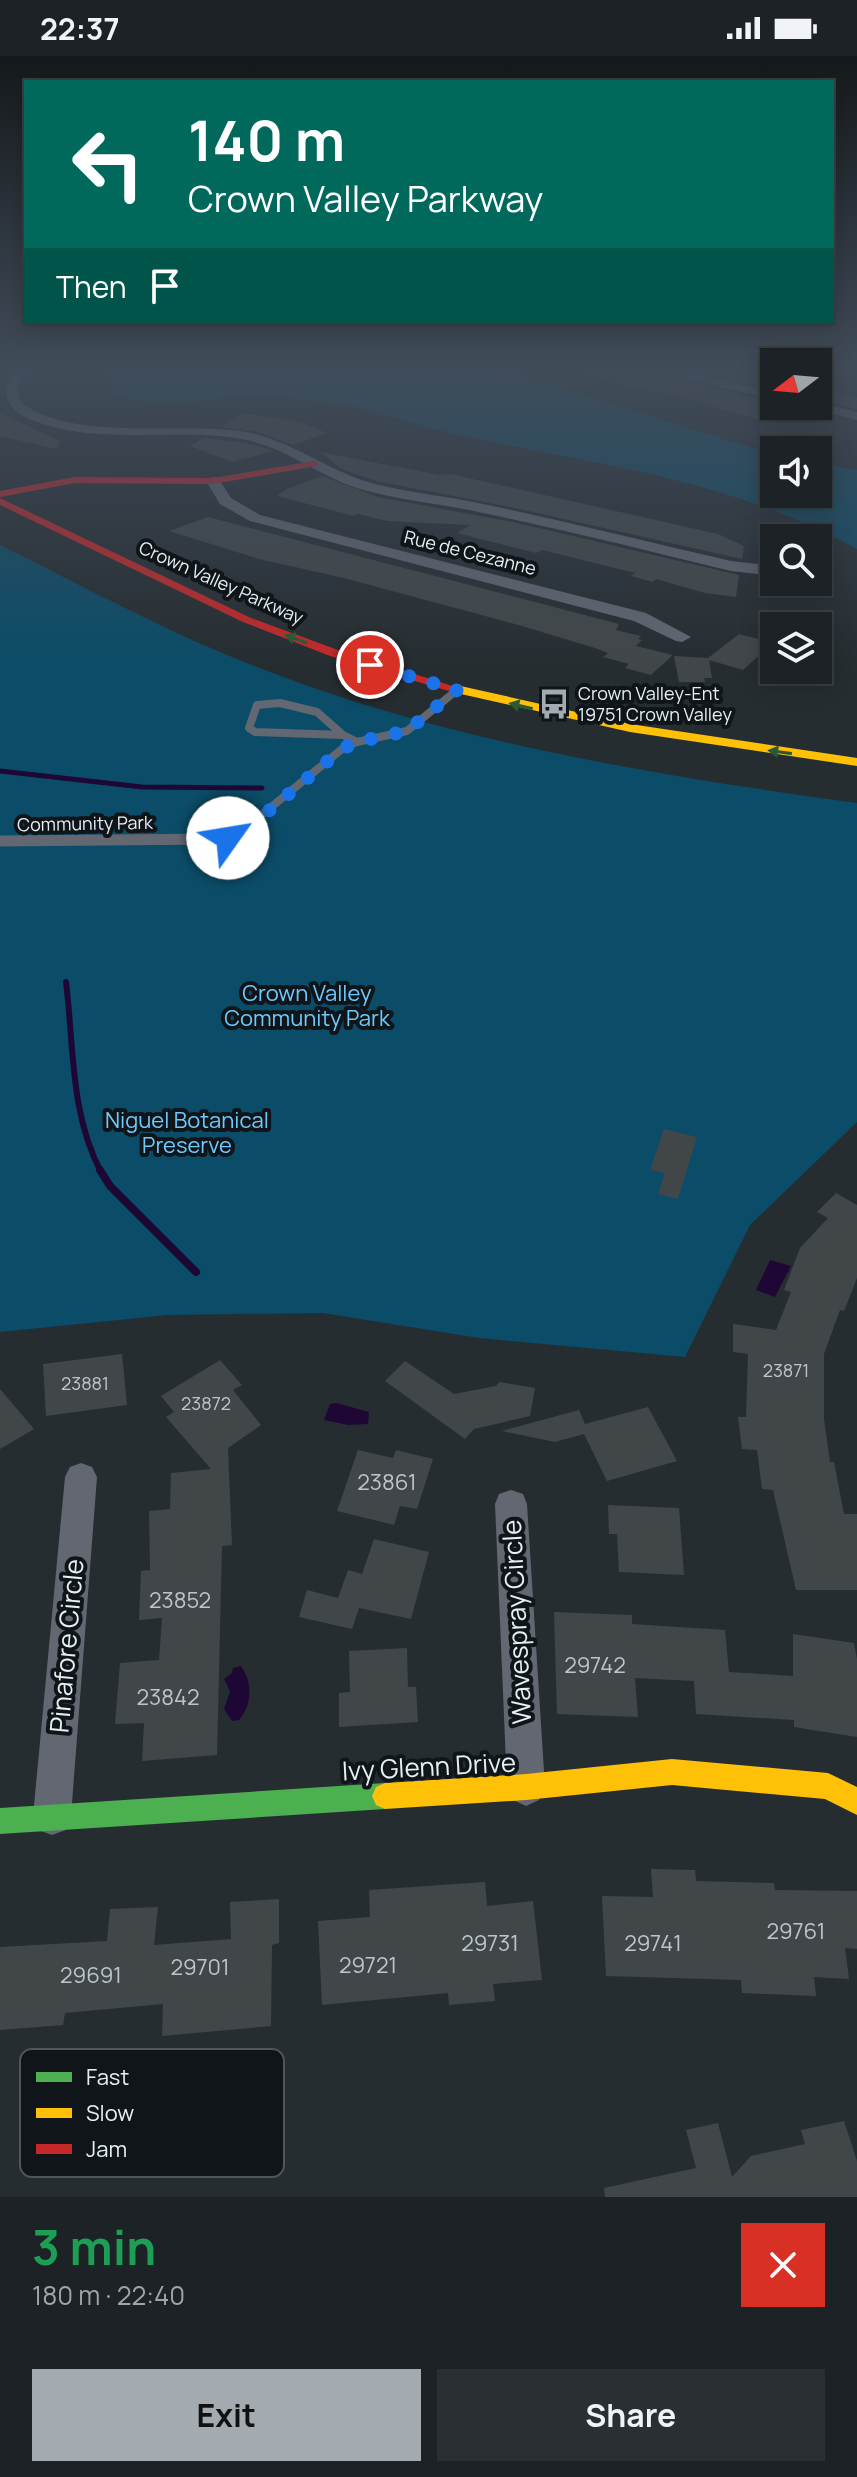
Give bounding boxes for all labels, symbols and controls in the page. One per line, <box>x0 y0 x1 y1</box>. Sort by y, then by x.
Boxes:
text: 22:37 <box>40 8 119 49</box>
text: 140 m <box>188 101 345 178</box>
icon: left <box>56 112 160 216</box>
text: Crown Valley Parkway <box>188 174 543 223</box>
icon: arrive <box>143 264 187 308</box>
text: Then <box>56 266 127 307</box>
north arrow <box>760 348 832 420</box>
map controls <box>760 348 832 684</box>
button: sound <box>760 436 832 508</box>
street label: Rue de Cezanne <box>402 524 539 580</box>
button: search <box>760 524 832 596</box>
street label: Crown Valley Parkway <box>135 535 308 629</box>
button: layers <box>760 612 832 684</box>
pin <box>336 631 404 699</box>
one-way arrow <box>284 632 308 645</box>
icon: arrive <box>348 643 392 687</box>
place label: Crown Valley-Ent 19751 Crown Valley <box>578 681 732 726</box>
bus stop icon: Crown Valley-Ent 19751 Crown Valley <box>537 687 571 721</box>
one-way arrow <box>508 699 533 711</box>
one-way arrow <box>767 745 792 758</box>
position arrow <box>186 796 270 880</box>
street label: Community Park <box>17 810 154 836</box>
park label: Crown Valley Community Park <box>224 978 391 1033</box>
park label: Niguel Botanical Preserve <box>105 1105 269 1160</box>
house number: 23871 <box>763 1358 809 1382</box>
house number: 23881 <box>61 1371 109 1395</box>
house number: 23872 <box>181 1391 231 1415</box>
house number: 23861 <box>357 1467 417 1497</box>
street label: Wavespray Circle <box>493 1519 539 1725</box>
street label: Pinafore Circle <box>40 1558 92 1734</box>
house number: 23852 <box>149 1585 211 1615</box>
house number: 29742 <box>564 1650 626 1680</box>
house number: 23842 <box>137 1682 200 1712</box>
street label: Ivy Glenn Drive <box>341 1743 517 1789</box>
house number: 29761 <box>767 1916 825 1946</box>
house number: 29731 <box>461 1928 519 1958</box>
house number: 29741 <box>624 1928 682 1958</box>
house number: 29721 <box>339 1950 397 1980</box>
house number: 29701 <box>171 1952 229 1982</box>
house number: 29691 <box>60 1960 122 1990</box>
legend <box>20 2049 284 2177</box>
text: Fast <box>86 2062 129 2092</box>
text: Slow <box>86 2098 134 2128</box>
text: Jam <box>86 2134 127 2164</box>
text: 3 min <box>32 2214 156 2279</box>
button: close <box>741 2223 825 2307</box>
text: 180 m · 22:40 <box>32 2277 185 2313</box>
button: Exit <box>32 2369 421 2461</box>
button: Share <box>437 2369 825 2461</box>

